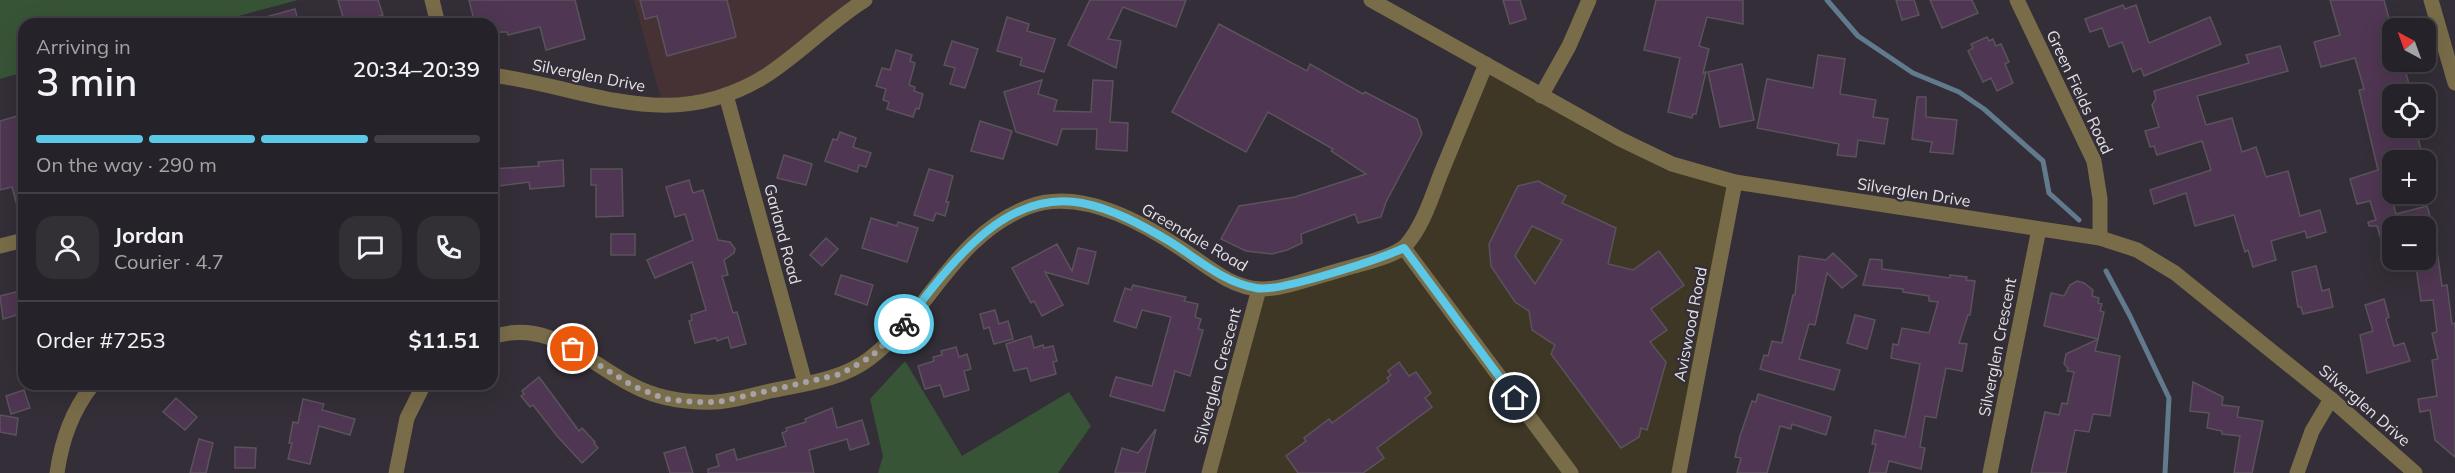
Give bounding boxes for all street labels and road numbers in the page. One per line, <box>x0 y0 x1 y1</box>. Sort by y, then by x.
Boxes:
street label: Green Fields Road <box>2042 27 2118 157</box>
street label: Silverglen Drive <box>531 54 647 96</box>
street label: Silverglen Drive <box>1856 173 1972 211</box>
street label: Garland Road <box>760 182 806 286</box>
street label: Greendale Road <box>1138 199 1252 275</box>
street label: Aviswood Road <box>1669 265 1711 383</box>
street label: Silverglen Crescent <box>1974 276 2020 418</box>
street label: Silverglen Crescent <box>1189 305 1245 447</box>
street label: Silverglen Drive <box>2315 360 2415 450</box>

